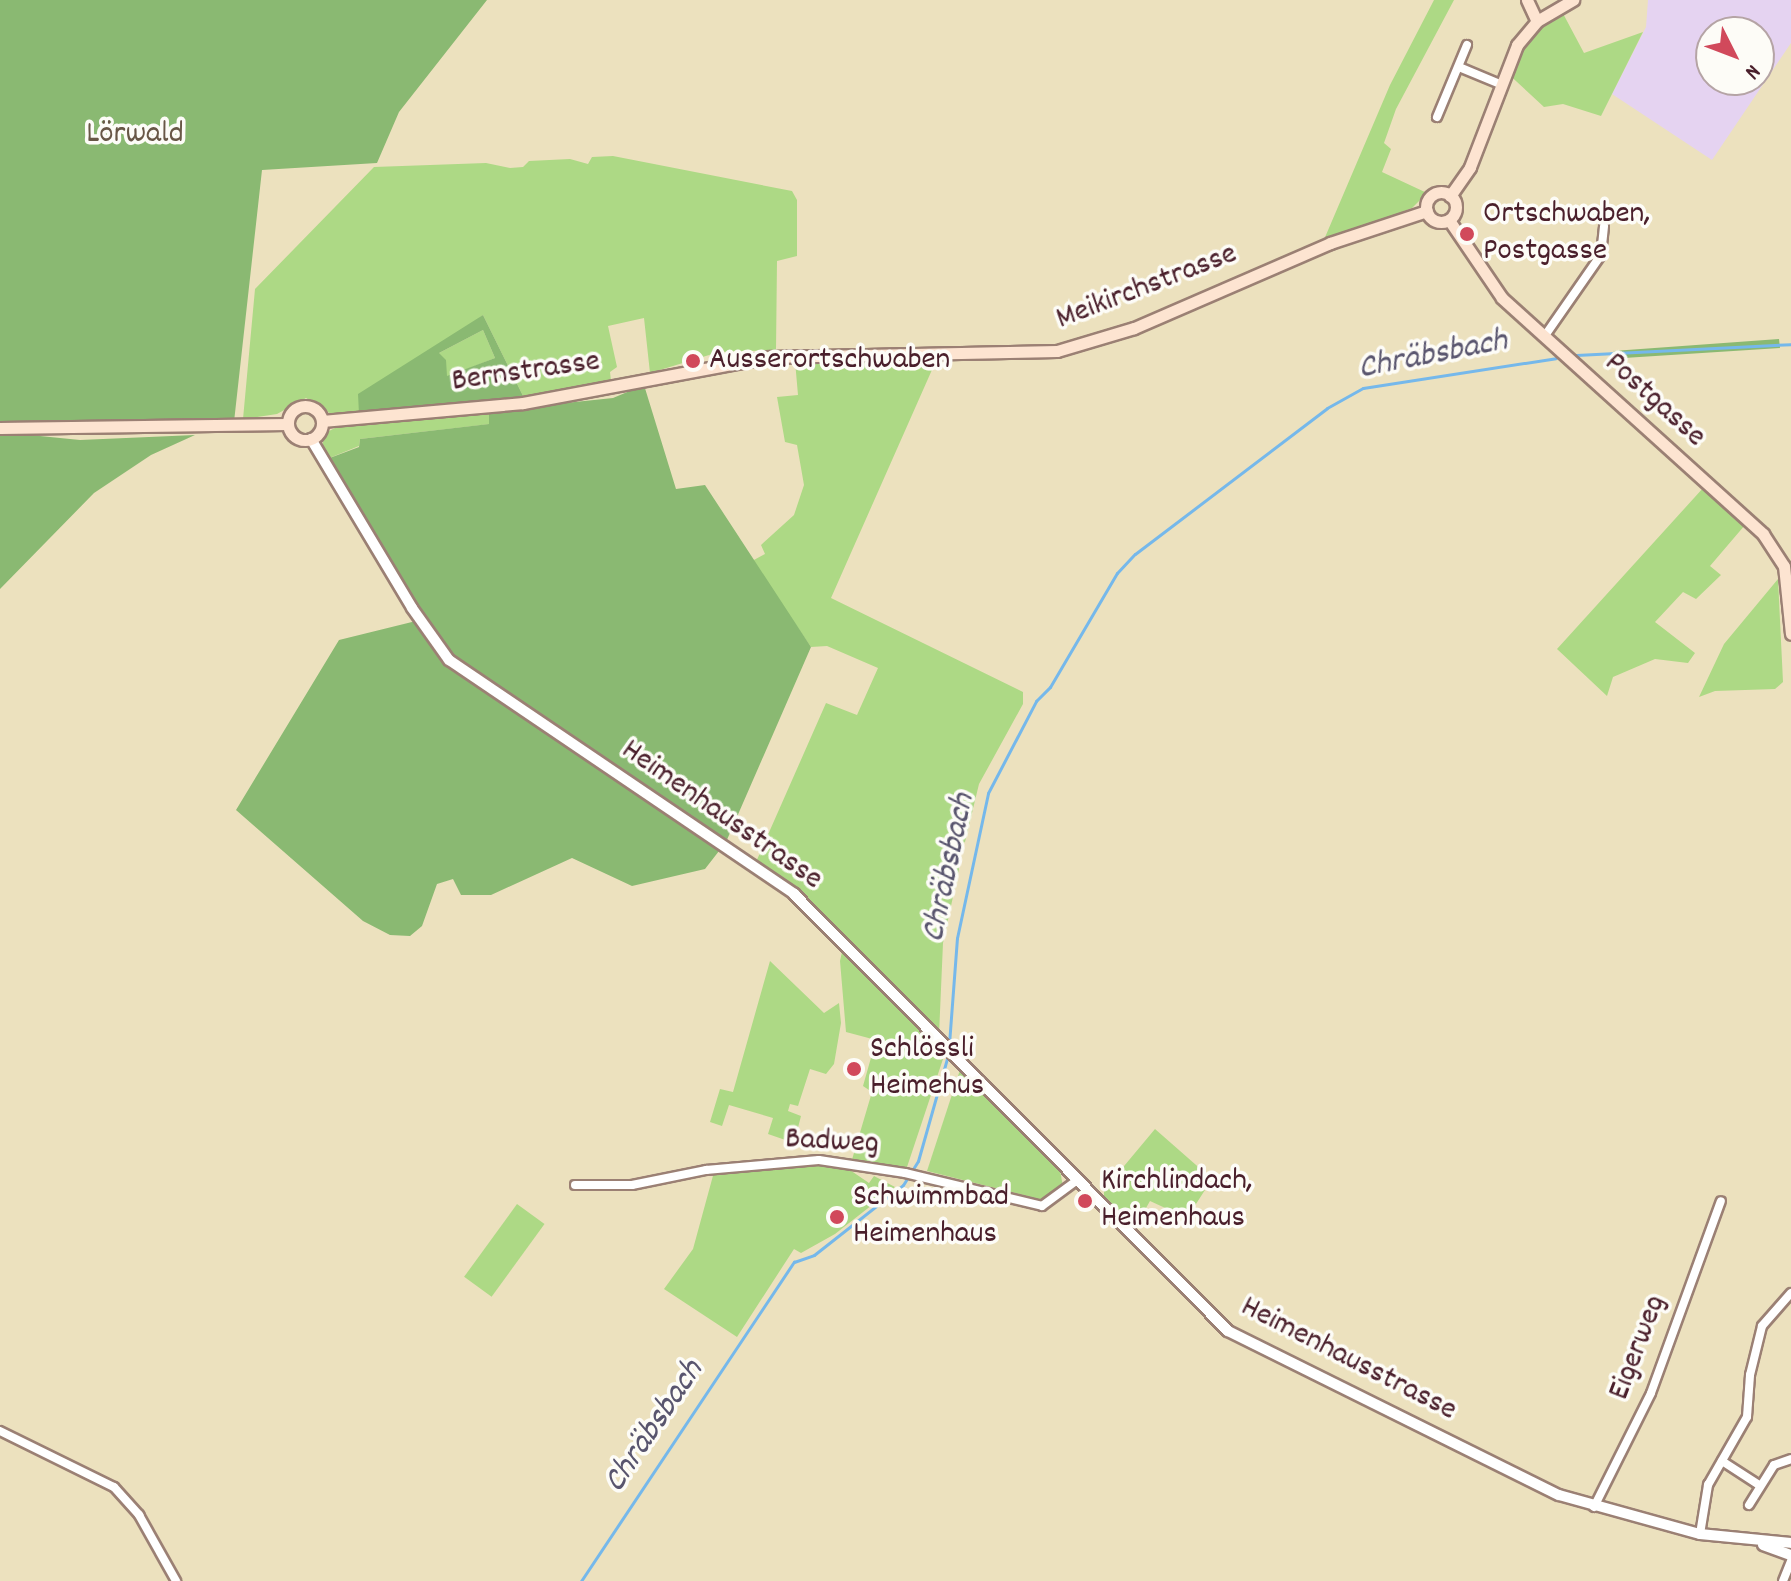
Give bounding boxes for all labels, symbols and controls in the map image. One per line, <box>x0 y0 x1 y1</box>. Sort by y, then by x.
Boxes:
north arrow <box>1695 16 1775 96</box>
text: N <box>1737 57 1767 85</box>
park label: Lörwald <box>86 116 184 154</box>
place label: Ortschwaben, Postgasse <box>1483 197 1650 272</box>
marker: Ortschwaben, Postgasse <box>1458 225 1476 243</box>
street label: Meikirchstrasse <box>1051 236 1243 340</box>
water label: Chräbsbach <box>1355 322 1511 390</box>
place label: Ausserortschwaben <box>709 342 950 380</box>
street label: Bernstrasse <box>450 344 602 402</box>
street label: Postgasse <box>1595 345 1713 457</box>
marker: Ausserortschwaben <box>684 352 702 370</box>
street label: Heimenhausstrasse <box>613 732 829 900</box>
water label: Chräbsbach <box>914 790 986 946</box>
place label: Schlössli Heimehus <box>870 1032 984 1107</box>
marker: Schlössli Heimehus <box>845 1060 863 1078</box>
street label: Badweg <box>784 1121 880 1165</box>
place label: Kirchlindach, Heimenhaus <box>1101 1164 1253 1239</box>
place label: Schwimmbad Heimenhaus <box>853 1180 1009 1255</box>
marker: Kirchlindach, Heimenhaus <box>1076 1192 1094 1210</box>
marker: Schwimmbad Heimenhaus <box>828 1208 846 1226</box>
street label: Heimenhausstrasse <box>1234 1289 1462 1431</box>
street label: Eigerweg <box>1602 1290 1676 1406</box>
water label: Chräbsbach <box>596 1353 714 1501</box>

